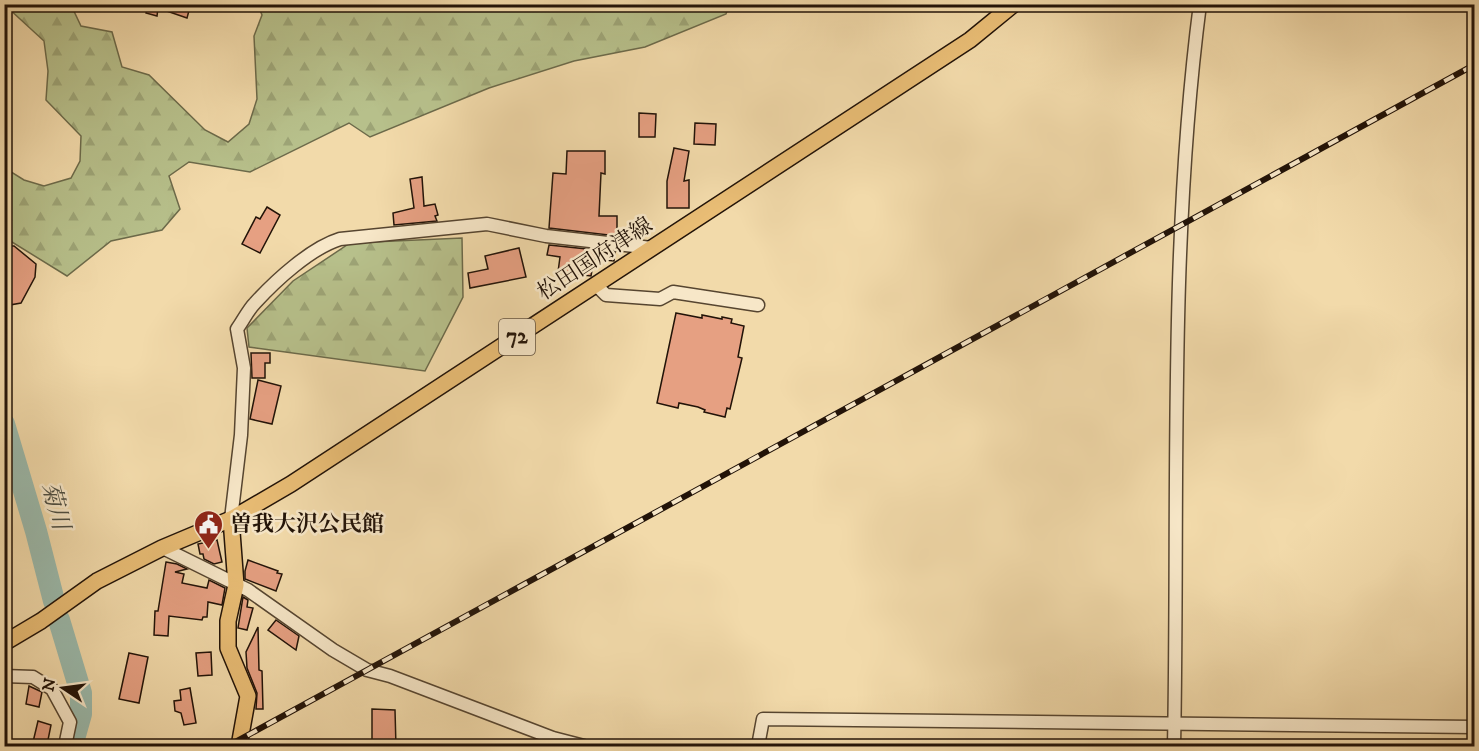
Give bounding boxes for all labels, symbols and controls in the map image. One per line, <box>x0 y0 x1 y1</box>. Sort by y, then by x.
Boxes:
street label: 松田国府津線 <box>532 212 658 306</box>
road number: 72 <box>499 319 535 355</box>
water label: 菊川 <box>34 479 76 536</box>
public building icon: 曽我大沢公民館 <box>193 508 225 550</box>
place label: 曽我大沢公民館 <box>230 511 384 538</box>
north arrow <box>33 658 93 718</box>
text: N <box>38 676 61 694</box>

